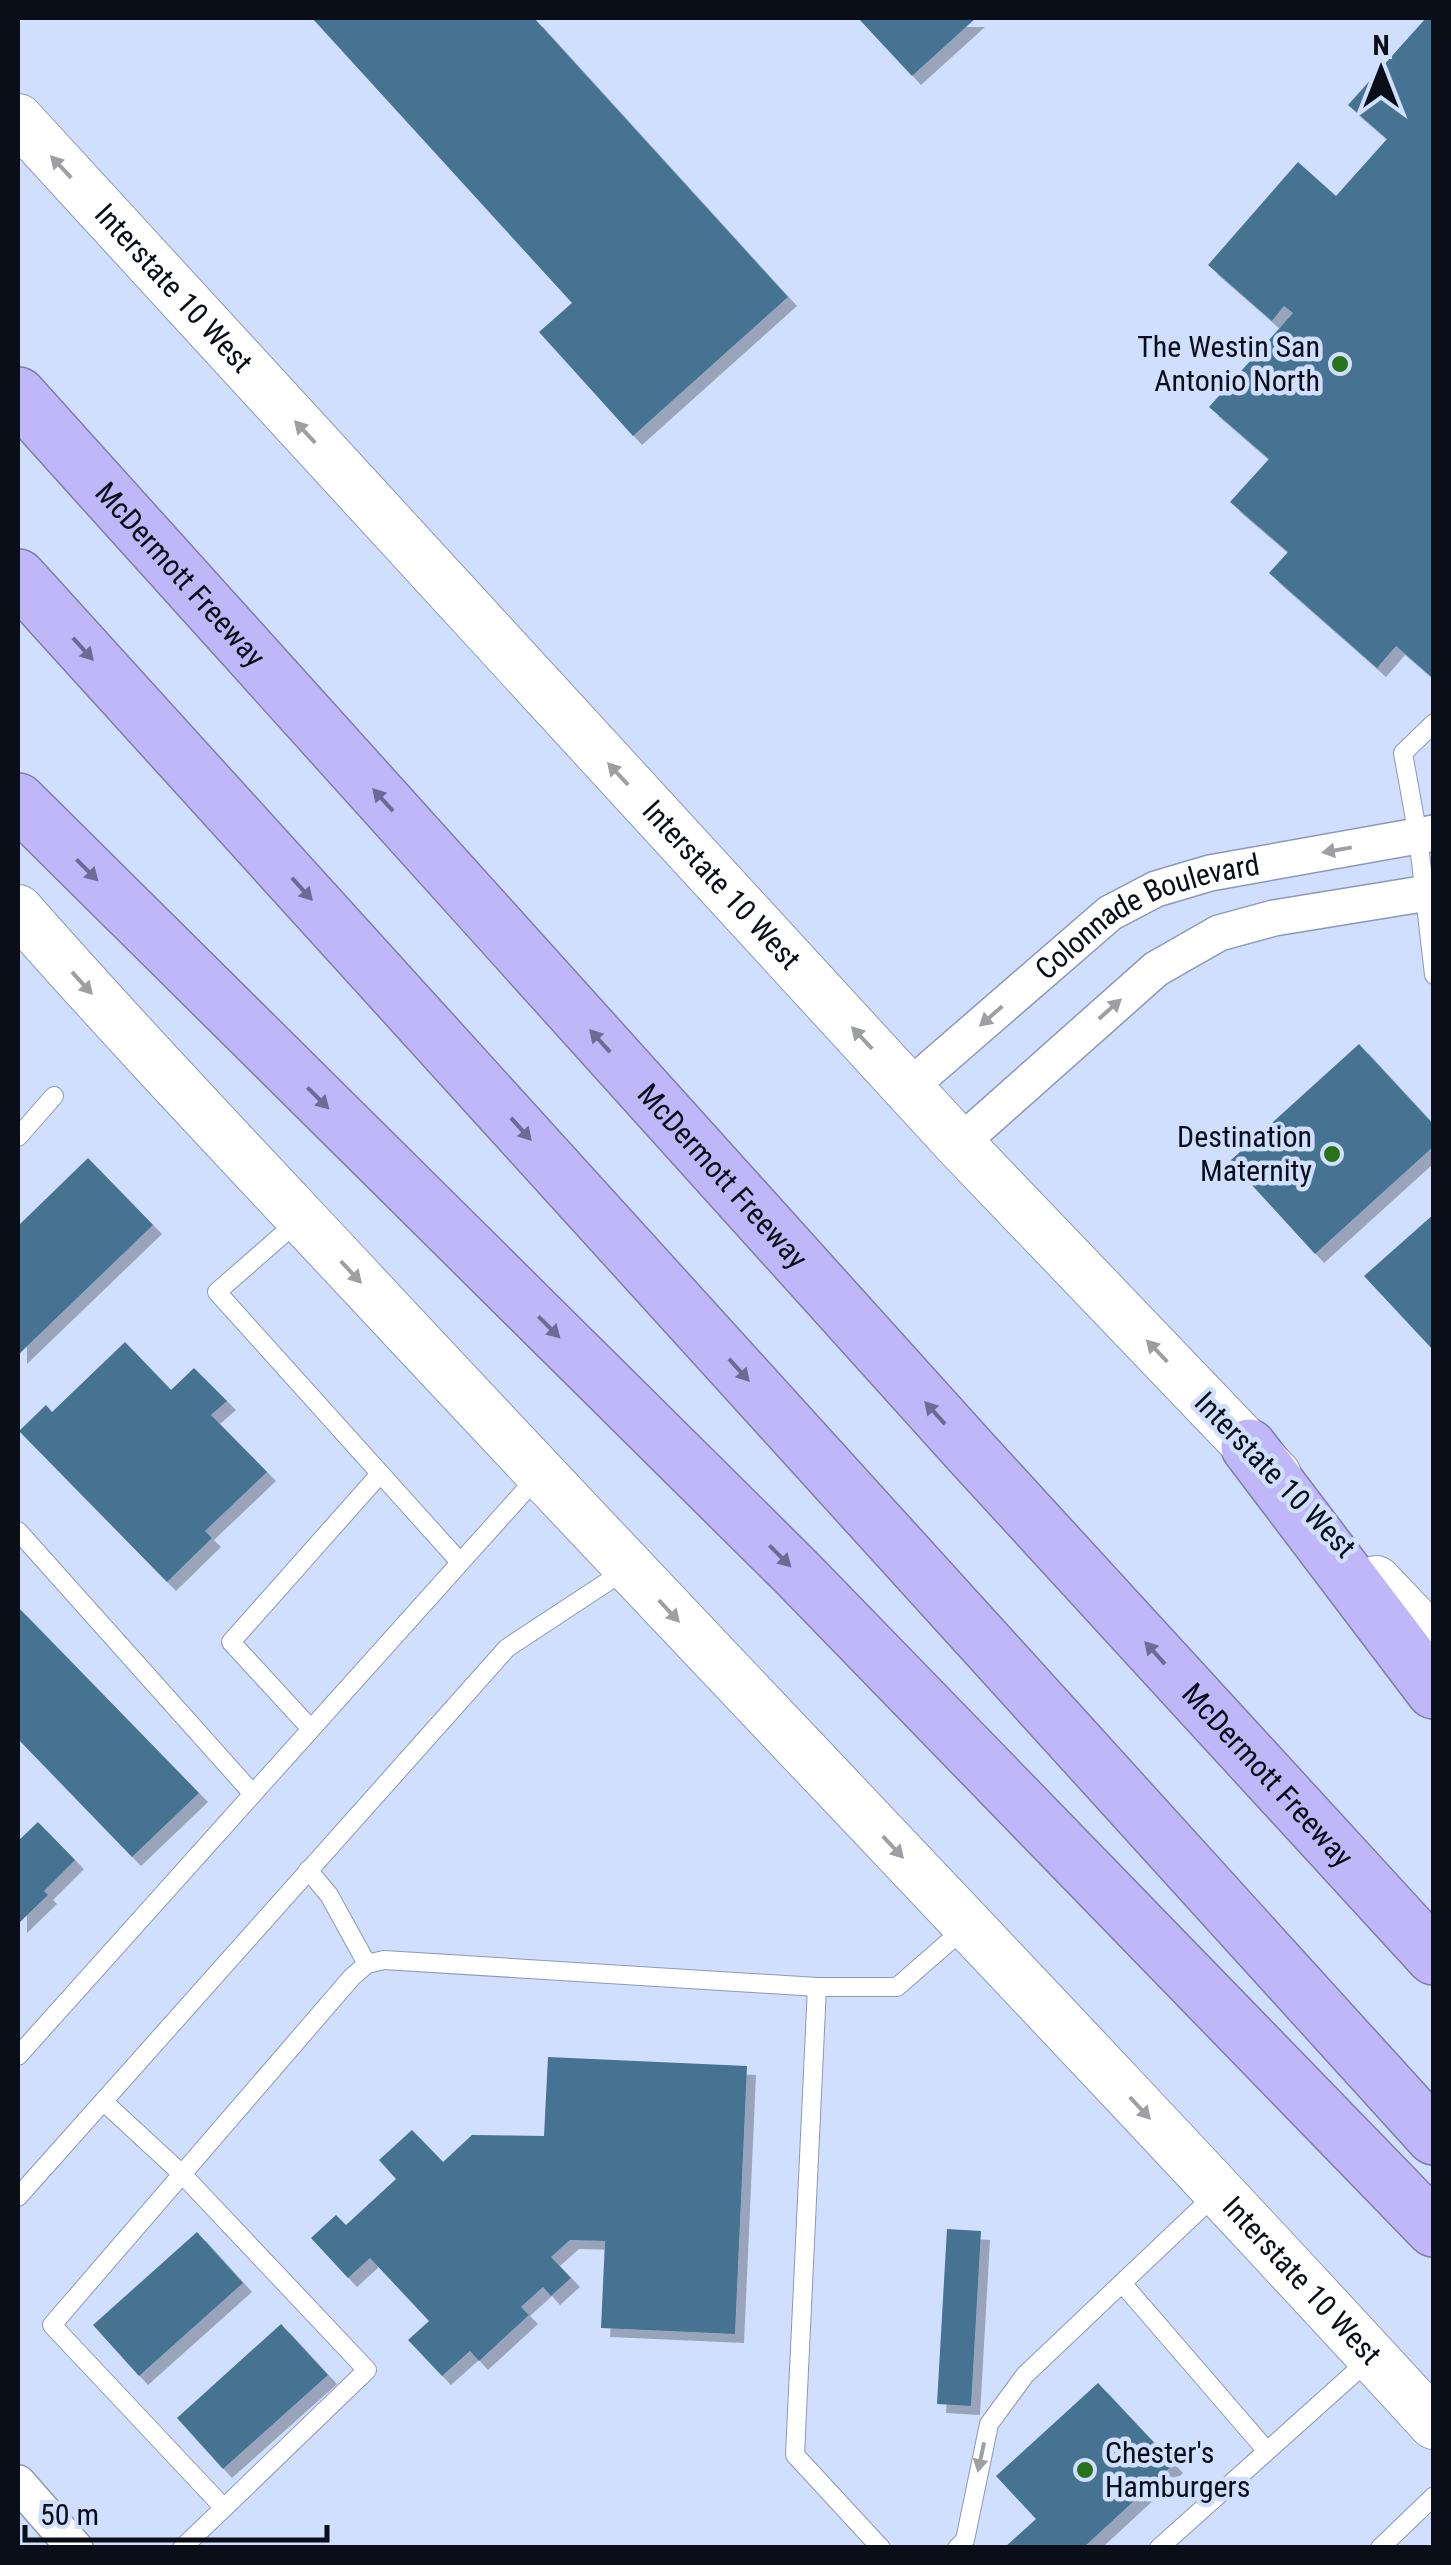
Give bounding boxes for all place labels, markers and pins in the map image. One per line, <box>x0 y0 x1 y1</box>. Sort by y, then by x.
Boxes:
place label: The Westin San Antonio North <box>1137 329 1320 398</box>
marker: The Westin San Antonio North <box>1329 353 1351 375</box>
place label: Destination Maternity <box>1177 1119 1312 1188</box>
marker: Destination Maternity <box>1321 1143 1343 1165</box>
place label: Chester's Hamburgers <box>1105 2435 1250 2504</box>
marker: Chester's Hamburgers <box>1074 2459 1096 2481</box>

